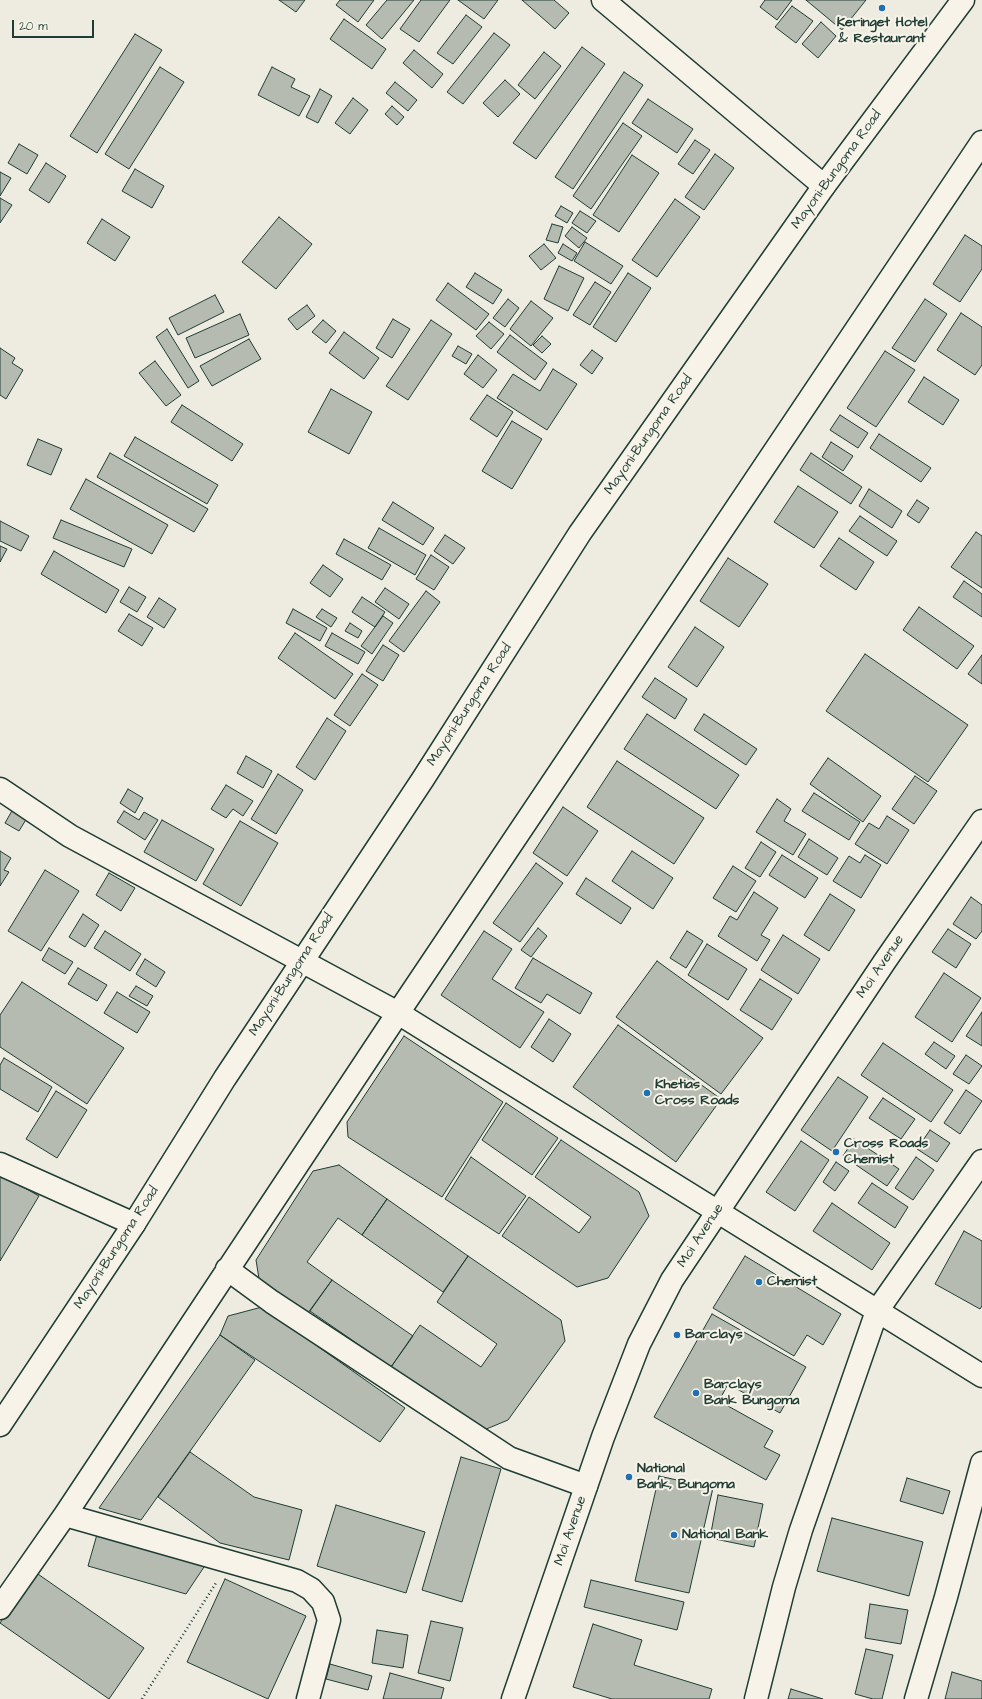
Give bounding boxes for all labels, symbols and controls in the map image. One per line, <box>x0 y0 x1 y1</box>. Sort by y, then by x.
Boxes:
marker: Keringet Hotel & Restaurant <box>877 3 887 13</box>
scale bar <box>14 12 96 38</box>
place label: Keringet Hotel & Restaurant <box>837 15 927 48</box>
text: 20 m <box>19 18 48 35</box>
street label: Mayoni-Bungoma Road <box>788 107 886 233</box>
street label: Mayoni-Bungoma Road <box>601 372 697 498</box>
street label: Mayoni-Bungoma Road <box>424 641 516 769</box>
street label: Mayoni-Bungoma Road <box>246 911 338 1039</box>
street label: Moi Avenue <box>854 932 908 1002</box>
place label: Khetias Cross Roads <box>655 1077 739 1110</box>
marker: Khetias Cross Roads <box>642 1088 652 1098</box>
place label: Cross Roads Chemist <box>844 1136 928 1168</box>
marker: Cross Roads Chemist <box>831 1147 841 1157</box>
street label: Mayoni-Bungoma Road <box>71 1184 163 1312</box>
street label: Moi Avenue <box>674 1201 728 1271</box>
place label: Chemist <box>767 1274 817 1290</box>
marker: Chemist <box>754 1277 764 1287</box>
place label: Barclays <box>685 1327 743 1343</box>
marker: Barclays <box>672 1330 682 1340</box>
place label: Barclays Bank Bungoma <box>704 1377 799 1410</box>
marker: Barclays Bank Bungoma <box>691 1388 701 1398</box>
place label: National Bank, Bungoma <box>637 1461 735 1494</box>
marker: National Bank, Bungoma <box>624 1472 634 1482</box>
street label: Moi Avenue <box>551 1494 591 1568</box>
place label: National Bank <box>682 1527 768 1543</box>
marker: National Bank <box>669 1530 679 1540</box>

